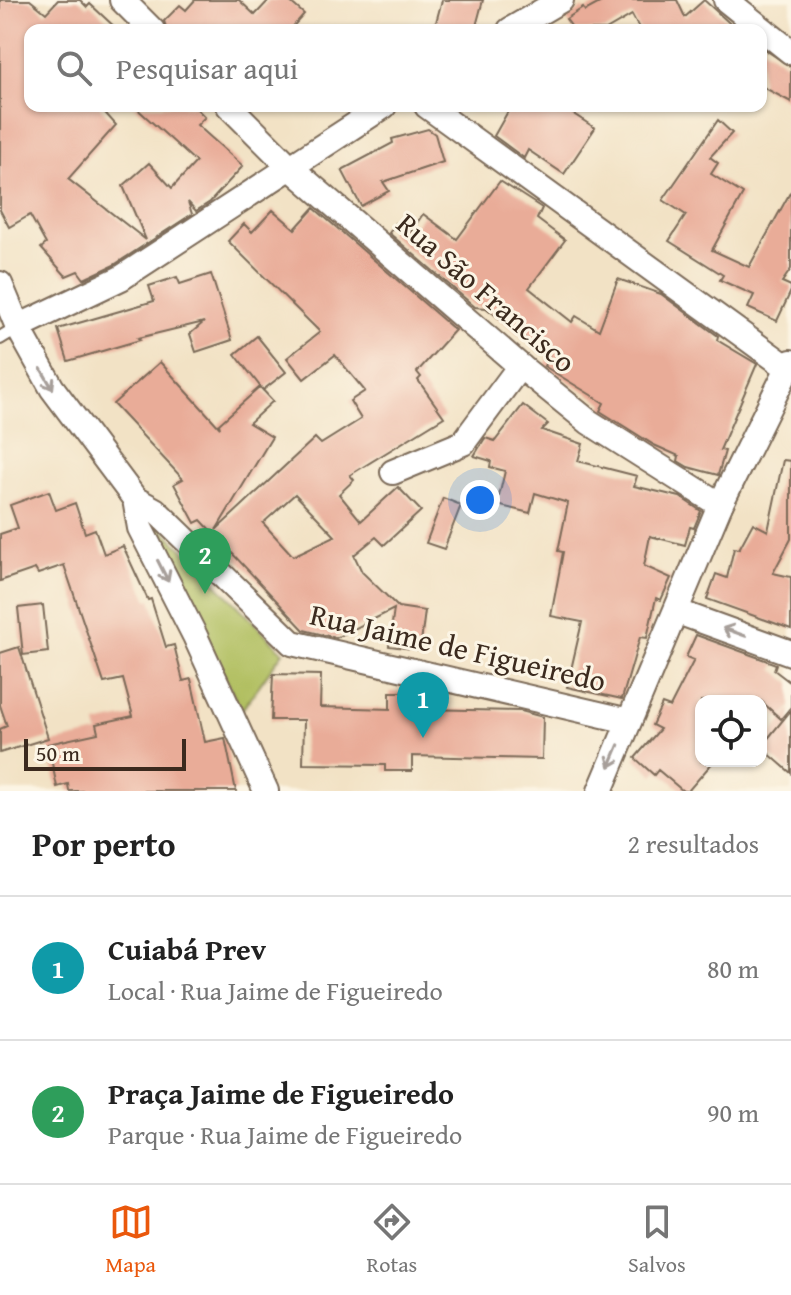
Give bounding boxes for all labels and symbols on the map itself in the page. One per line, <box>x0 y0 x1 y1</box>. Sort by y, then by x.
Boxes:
street label: Rua São Francisco <box>387 202 586 383</box>
one-way arrow <box>39 367 55 390</box>
your location <box>460 480 500 520</box>
pin: 2 <box>179 528 231 594</box>
one-way arrow <box>155 559 171 583</box>
street label: Rua Jaime de Figueiredo <box>306 592 610 702</box>
one-way arrow <box>722 624 747 639</box>
pin: 1 <box>397 672 449 738</box>
scale bar <box>24 735 186 771</box>
one-way arrow <box>606 743 621 768</box>

